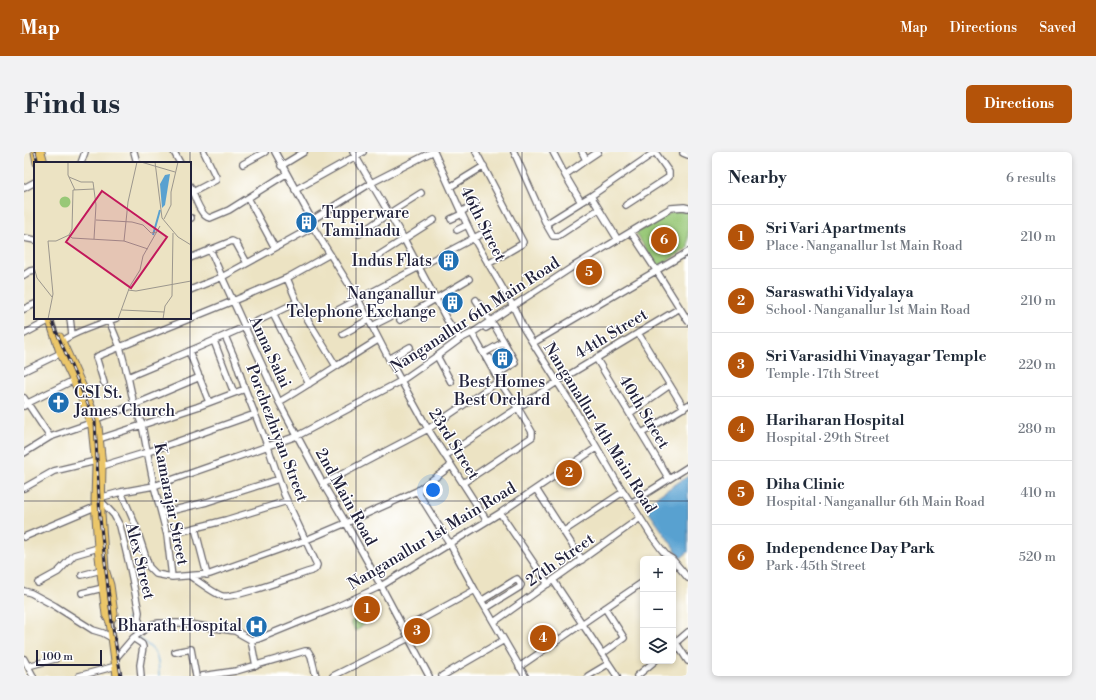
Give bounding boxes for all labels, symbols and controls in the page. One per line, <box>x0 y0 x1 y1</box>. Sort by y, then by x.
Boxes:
text: Map <box>20 16 60 40</box>
text: Map <box>900 19 928 37</box>
text: Directions <box>950 19 1017 37</box>
text: Saved <box>1039 19 1076 37</box>
button: Directions <box>966 85 1072 123</box>
text: Find us <box>24 87 120 122</box>
inset map <box>34 162 191 319</box>
text: Nearby <box>728 167 787 189</box>
text: 6 results <box>1006 170 1056 186</box>
street label: 46th Street <box>456 183 511 265</box>
place label: Tupperware Tamilnadu <box>322 203 409 241</box>
building icon: Tupperware Tamilnadu <box>293 209 319 235</box>
text: Sri Vari Apartments <box>766 219 906 238</box>
pin: 6 <box>651 225 677 255</box>
text: 1 <box>738 229 744 245</box>
text: 210 m <box>1021 229 1056 245</box>
text: Place · Nanganallur 1st Main Road <box>766 238 962 254</box>
building icon: Indus Flats <box>435 248 461 274</box>
place label: Indus Flats <box>352 251 432 271</box>
street label: Nanganallur 6th Main Road <box>387 253 563 377</box>
pin: 5 <box>576 257 602 287</box>
text: Saraswathi Vidyalaya <box>766 283 914 302</box>
place label: Nanganallur Telephone Exchange <box>287 284 436 322</box>
building icon: Nanganallur Telephone Exchange <box>439 290 465 316</box>
text: 2 <box>737 293 745 309</box>
text: 210 m <box>1021 293 1056 309</box>
text: School · Nanganallur 1st Main Road <box>766 302 970 318</box>
street label: 44th Street <box>571 304 651 364</box>
street label: Anna Salai <box>244 312 295 391</box>
street label: Nanganallur 4th Main Road <box>539 339 661 517</box>
building icon: Best Homes Best Orchard <box>489 345 515 371</box>
text: Sri Varasidhi Vinayagar Temple <box>766 347 987 366</box>
text: 3 <box>737 357 745 373</box>
text: 220 m <box>1018 357 1056 373</box>
street label: Porchezhiyan Street <box>242 361 313 505</box>
text: Temple · 17th Street <box>766 366 879 382</box>
place label: Best Homes Best Orchard <box>453 372 550 410</box>
street label: 40th Street <box>614 372 674 453</box>
place label: CSI St. James Church <box>73 383 176 421</box>
church icon: CSI St. James Church <box>46 389 72 415</box>
street label: 23rd Street <box>424 405 484 484</box>
text: Hariharan Hospital <box>766 411 904 430</box>
text: 4 <box>737 421 745 437</box>
text: 280 m <box>1018 421 1056 437</box>
text: Hospital · 29th Street <box>766 430 890 446</box>
street label: Kamarajar Street <box>149 441 193 567</box>
street label: 2nd Main Road <box>311 445 381 549</box>
pin: 2 <box>556 458 582 488</box>
text: Diha Clinic <box>766 475 845 494</box>
street label: Nanganallur 1st Main Road <box>344 478 520 594</box>
your location <box>423 480 443 500</box>
text: 5 <box>737 485 745 501</box>
text: 410 m <box>1020 485 1056 501</box>
text: Hospital · Nanganallur 6th Main Road <box>766 494 985 510</box>
street label: Alex Street <box>121 519 159 602</box>
street label: 27th Street <box>522 529 598 591</box>
text: Independence Day Park <box>766 539 935 558</box>
text: 6 <box>737 549 745 565</box>
text: 520 m <box>1019 549 1056 565</box>
map controls <box>640 556 676 664</box>
button: + <box>640 556 676 592</box>
text: Park · 45th Street <box>766 558 866 574</box>
button: − <box>640 592 676 628</box>
pin: 1 <box>354 594 380 624</box>
hospital icon: Bharath Hospital <box>244 613 270 639</box>
place label: Bharath Hospital <box>117 616 242 636</box>
pin: 3 <box>404 616 430 646</box>
pin: 4 <box>530 623 556 653</box>
button: layers <box>640 628 676 664</box>
scale bar <box>36 648 102 667</box>
text: 100 m <box>42 650 73 664</box>

